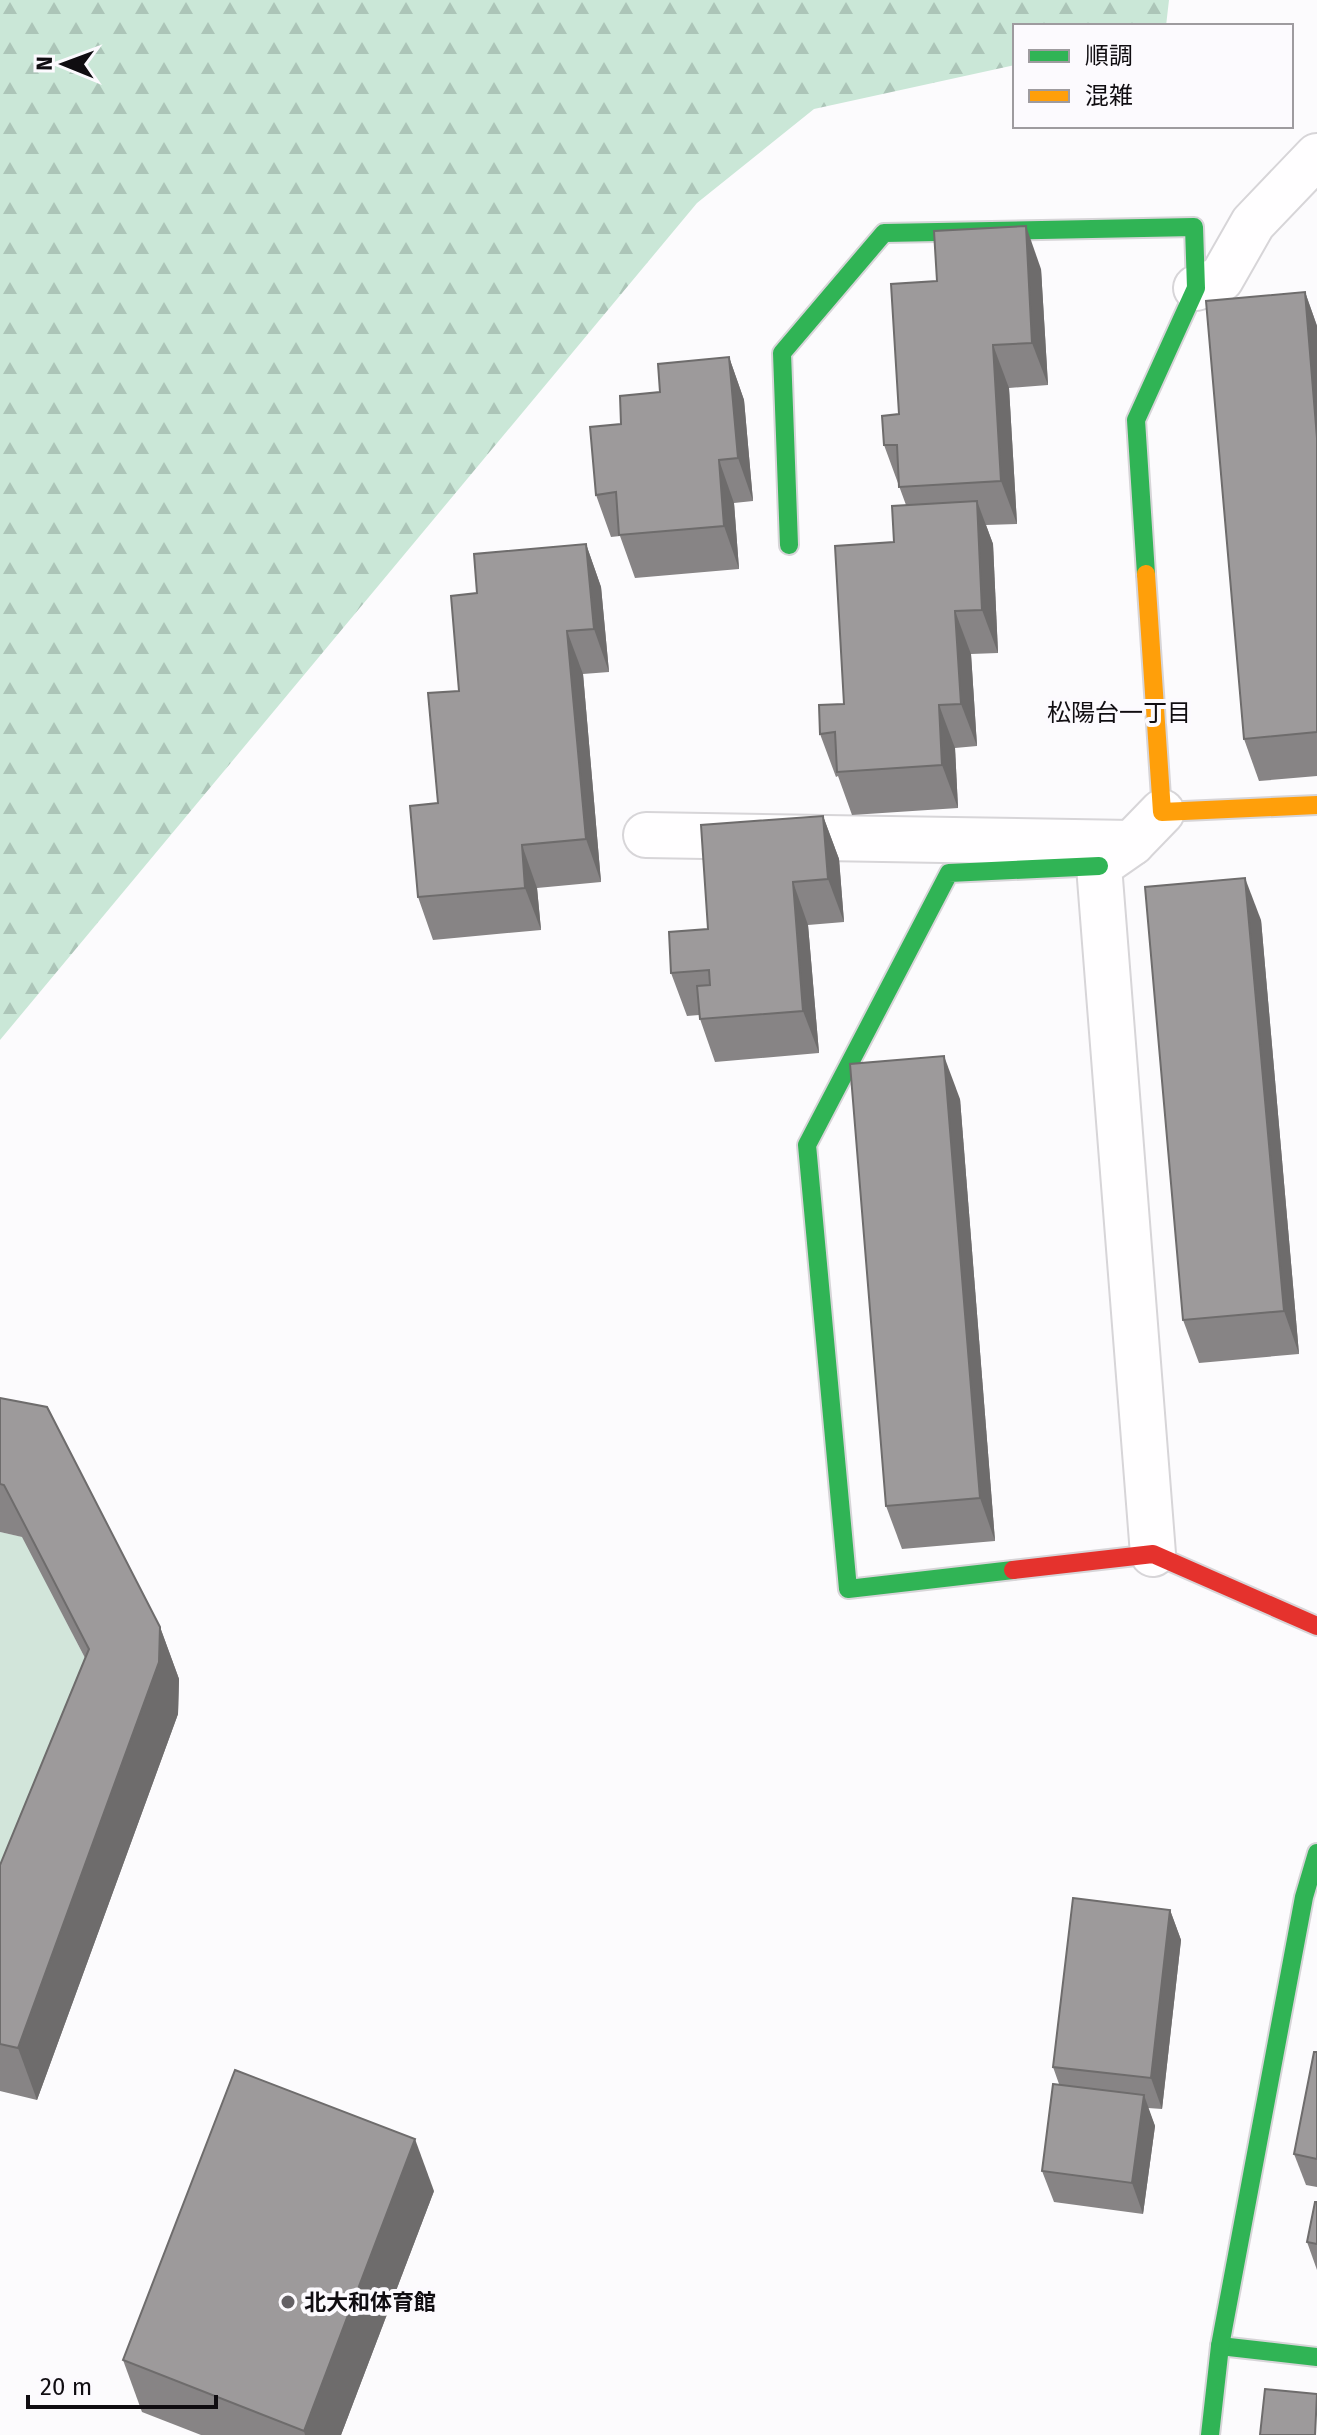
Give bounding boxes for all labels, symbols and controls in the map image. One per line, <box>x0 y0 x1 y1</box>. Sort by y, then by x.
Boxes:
north arrow <box>24 24 104 104</box>
legend <box>1013 24 1293 128</box>
text: 順調 <box>1085 42 1133 70</box>
text: N <box>31 56 58 71</box>
text: 混雑 <box>1085 82 1133 110</box>
district label: 松陽台一丁目 <box>1047 699 1191 727</box>
place label: 北大和体育館 <box>304 2289 436 2316</box>
marker: 北大和体育館 <box>279 2293 297 2311</box>
scale bar <box>28 2359 216 2409</box>
text: 20 m <box>40 2373 92 2401</box>

